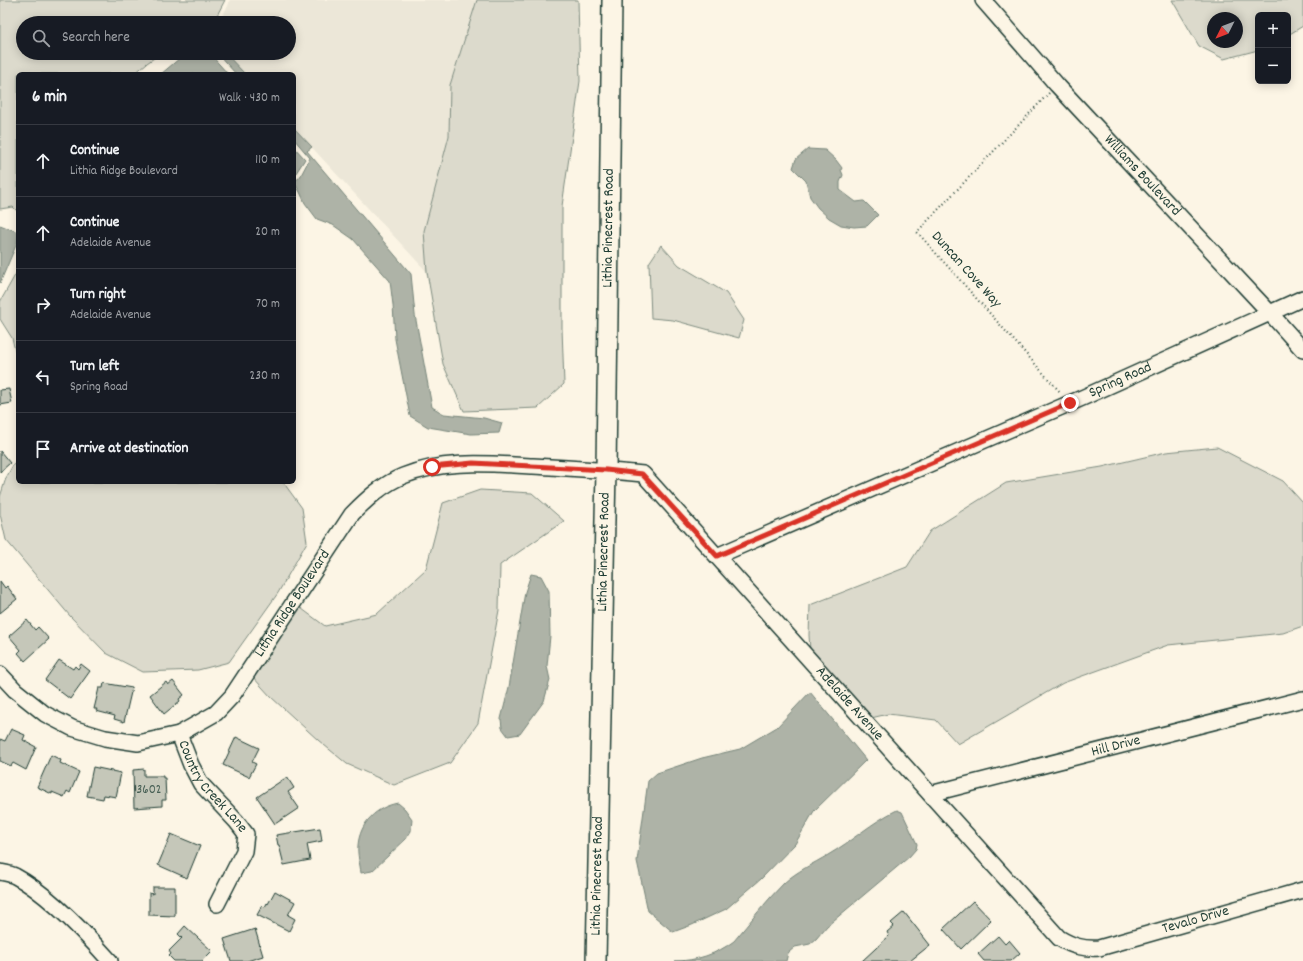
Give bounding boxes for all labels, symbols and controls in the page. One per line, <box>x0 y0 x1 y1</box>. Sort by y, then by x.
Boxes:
north arrow <box>1207 12 1243 48</box>
map controls <box>1255 12 1291 84</box>
button: + <box>1255 12 1291 48</box>
search box <box>16 16 296 60</box>
icon: search <box>30 27 52 49</box>
text: Search here <box>62 27 130 49</box>
button: − <box>1255 48 1291 84</box>
text: 6 min <box>32 86 67 110</box>
text: Walk · 430 m <box>219 89 280 108</box>
street label: Williams Boulevard <box>1098 130 1186 222</box>
text: Continue <box>70 140 119 162</box>
icon: ahead <box>32 150 54 172</box>
text: 110 m <box>255 151 280 170</box>
text: Lithia Ridge Boulevard <box>70 162 178 181</box>
street label: Lithia Pinecrest Road <box>597 168 621 288</box>
text: Continue <box>70 212 119 234</box>
icon: ahead <box>32 222 54 244</box>
text: 20 m <box>255 223 280 242</box>
street label: Duncan Cove Way <box>925 227 1007 314</box>
text: Adelaide Avenue <box>70 234 151 253</box>
text: Turn right <box>70 284 126 306</box>
icon: right <box>32 294 54 316</box>
text: 70 m <box>256 295 280 314</box>
text: Adelaide Avenue <box>70 306 151 325</box>
text: Turn left <box>70 356 119 378</box>
street label: Spring Road <box>1085 357 1156 404</box>
icon: left <box>32 366 54 388</box>
text: 230 m <box>250 367 280 386</box>
text: Spring Road <box>70 378 128 397</box>
route end <box>1061 394 1079 412</box>
icon: arrive <box>32 438 54 460</box>
text: Arrive at destination <box>70 438 188 460</box>
route start <box>423 458 441 476</box>
street label: Lithia Pinecrest Road <box>592 492 617 612</box>
street label: Lithia Ridge Boulevard <box>249 546 336 662</box>
street label: Adelaide Avenue <box>810 662 889 746</box>
street label: Hill Drive <box>1089 730 1143 763</box>
street label: Country Creek Lane <box>172 737 253 838</box>
house number: 3602 <box>137 781 161 800</box>
street label: Lithia Pinecrest Road <box>586 816 610 936</box>
street label: Tevalo Drive <box>1160 900 1232 940</box>

